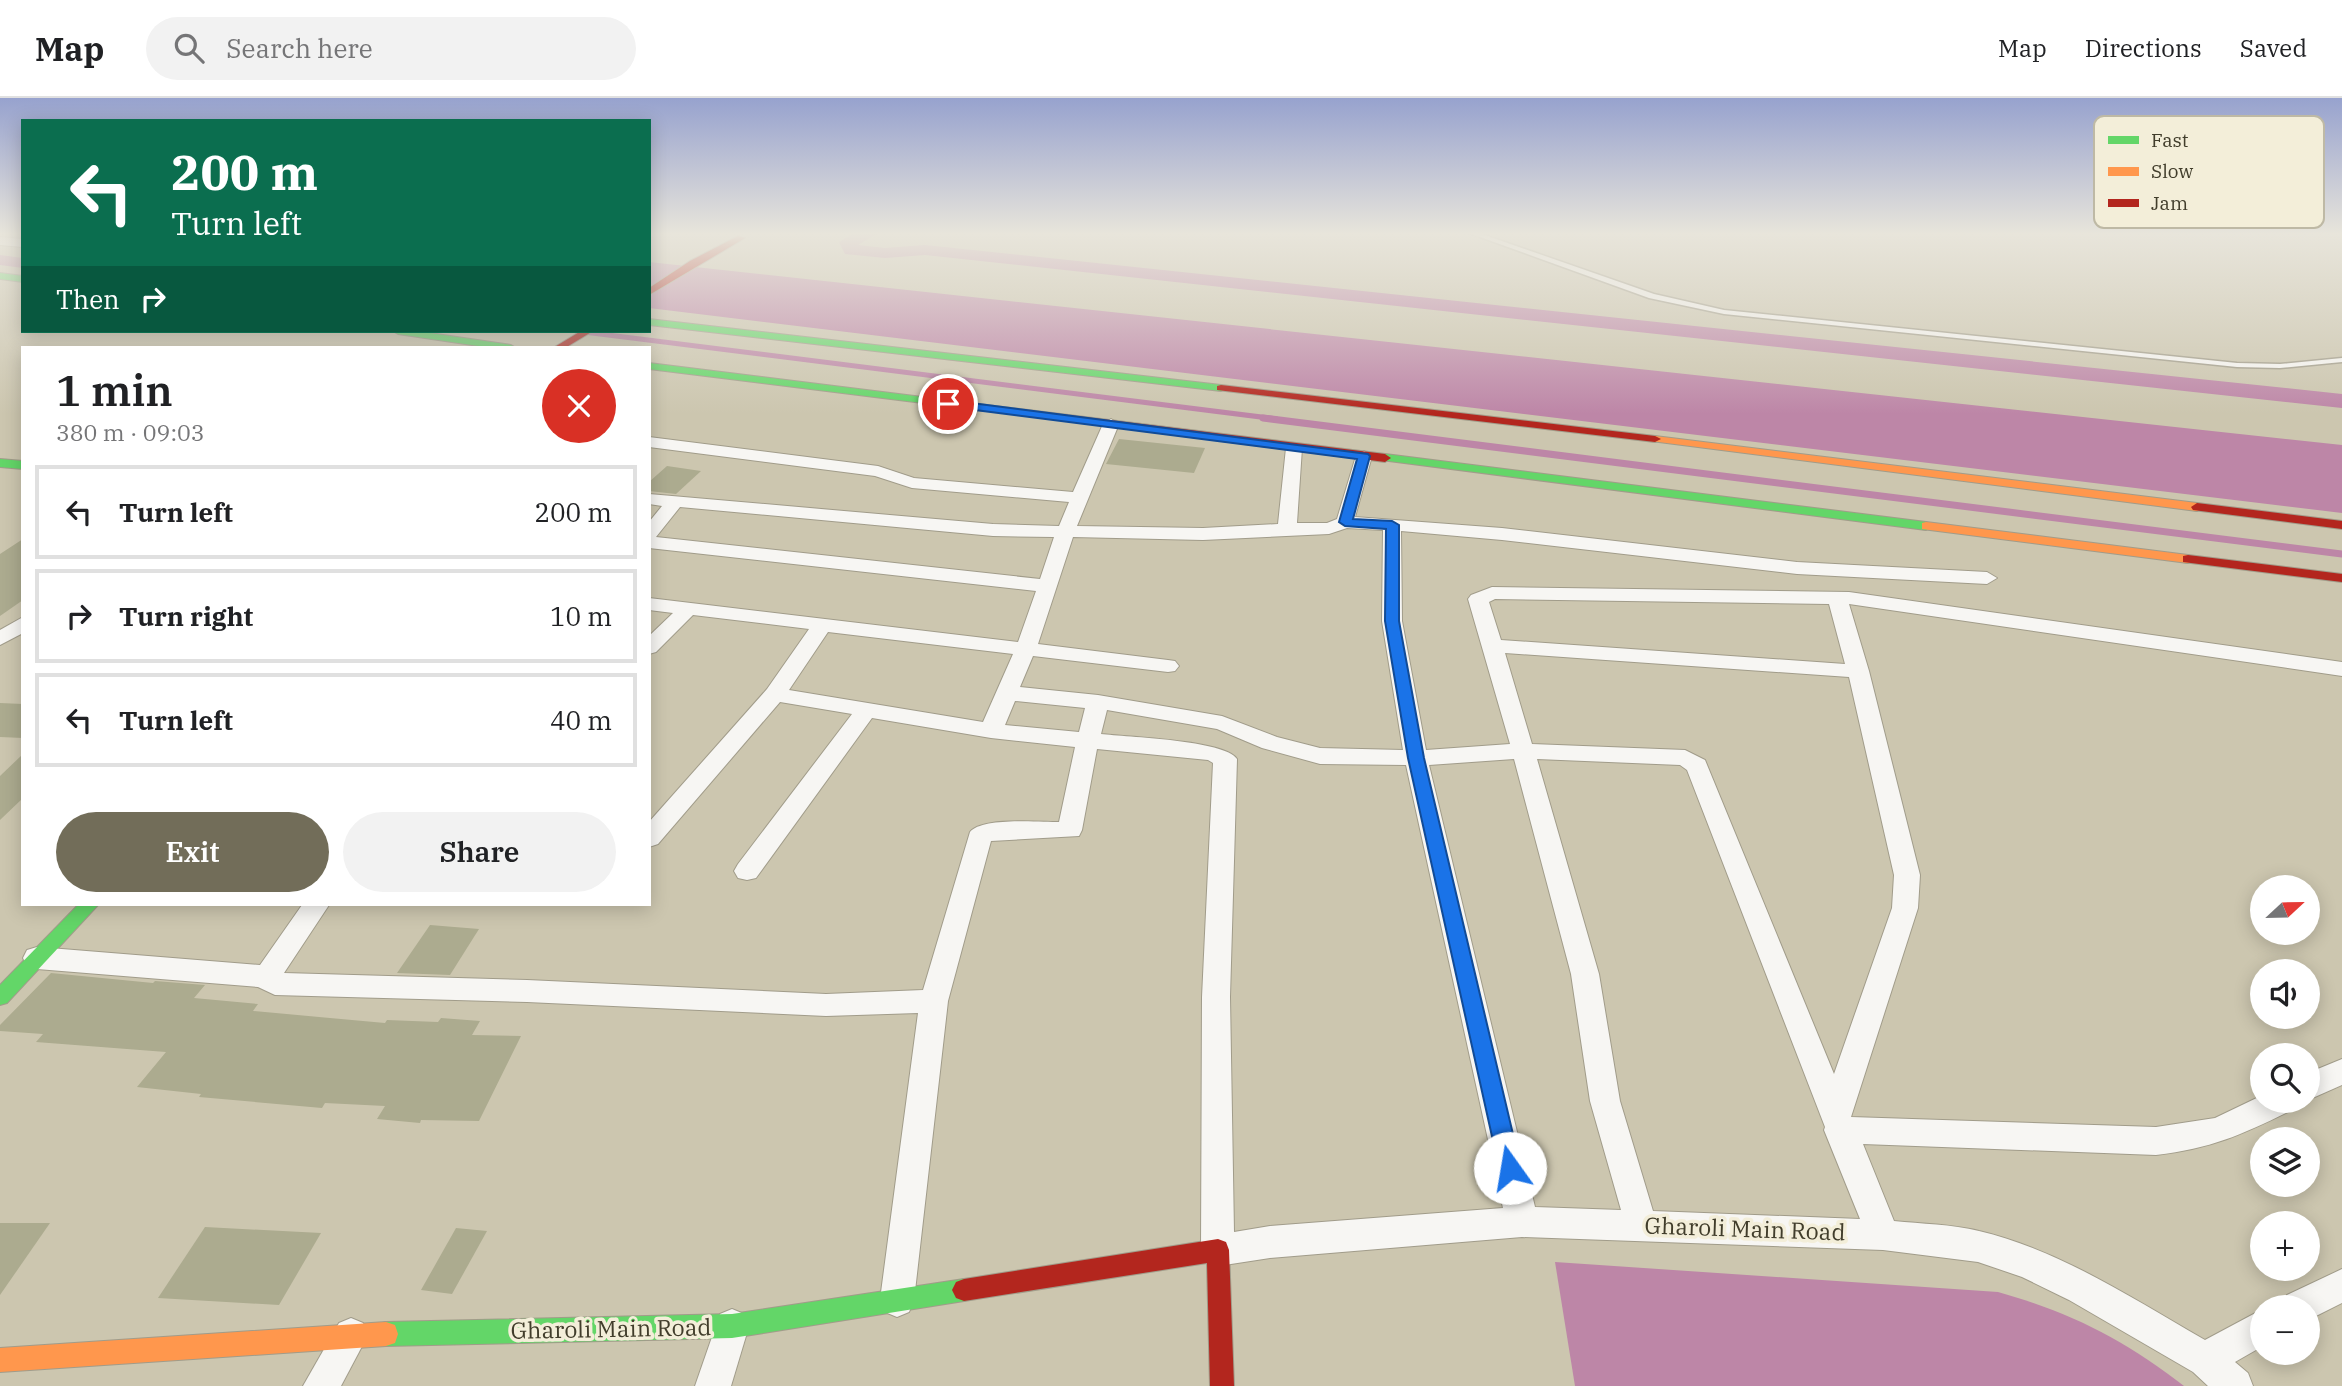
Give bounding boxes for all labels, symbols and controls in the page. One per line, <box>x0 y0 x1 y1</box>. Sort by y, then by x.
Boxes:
search box <box>146 17 636 80</box>
text: Map <box>35 27 104 70</box>
icon: search <box>170 29 208 67</box>
text: Search here <box>226 31 373 65</box>
text: Map <box>1998 32 2047 64</box>
text: Directions <box>2085 32 2202 64</box>
text: Saved <box>2240 32 2307 64</box>
legend <box>2094 116 2324 228</box>
text: Fast <box>2151 128 2189 152</box>
text: 200 m <box>171 140 318 203</box>
icon: left <box>56 147 147 238</box>
text: Slow <box>2151 159 2193 183</box>
text: Jam <box>2151 191 2188 215</box>
text: Turn left <box>171 202 302 244</box>
icon: right <box>134 280 172 318</box>
text: Then <box>56 282 120 316</box>
text: 1 min <box>56 363 173 418</box>
button: close <box>542 369 616 443</box>
pin <box>918 374 978 434</box>
icon: arrive <box>929 385 967 423</box>
text: 380 m · 09:03 <box>56 417 205 447</box>
icon: left <box>60 493 98 531</box>
text: Turn left <box>119 495 233 529</box>
text: 200 m <box>534 495 612 529</box>
icon: right <box>60 597 98 635</box>
text: Turn right <box>119 599 253 633</box>
text: 10 m <box>550 599 612 633</box>
icon: left <box>60 701 98 739</box>
text: Turn left <box>119 703 233 737</box>
text: 40 m <box>550 703 612 737</box>
button: Exit <box>56 812 329 892</box>
button: Share <box>343 812 616 892</box>
north arrow <box>2250 875 2320 945</box>
map controls <box>2250 875 2320 1365</box>
button: sound <box>2250 959 2320 1029</box>
button: search <box>2250 1043 2320 1113</box>
button: layers <box>2250 1127 2320 1197</box>
position arrow <box>1473 1131 1547 1205</box>
street label: Gharoli Main Road <box>1644 1210 1846 1246</box>
button: + <box>2250 1211 2320 1281</box>
button: − <box>2250 1295 2320 1365</box>
street label: Gharoli Main Road <box>510 1311 712 1345</box>

